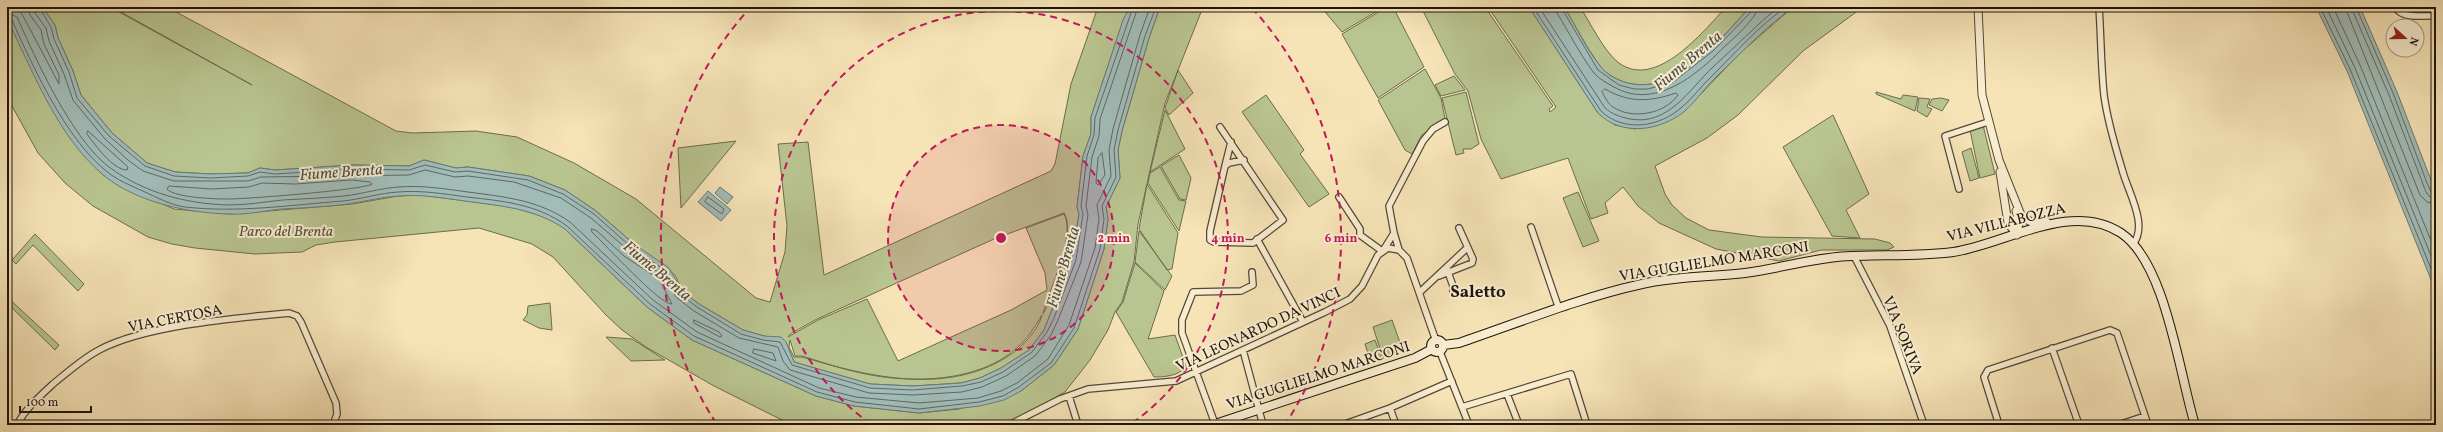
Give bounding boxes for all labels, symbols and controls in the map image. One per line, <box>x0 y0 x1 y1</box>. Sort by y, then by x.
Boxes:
north arrow <box>2385 18 2425 58</box>
water label: Fiume Brenta <box>1649 26 1728 97</box>
text: N <box>2405 35 2421 47</box>
water label: Fiume Brenta <box>299 159 384 187</box>
street label: VIA VILLABOZZA <box>1945 198 2068 248</box>
park label: Parco del Brenta <box>239 222 333 243</box>
water label: Fiume Brenta <box>1042 224 1086 311</box>
centre of rings <box>994 231 1008 245</box>
text: 2 min <box>1098 231 1130 247</box>
text: 4 min <box>1211 231 1245 247</box>
text: 6 min <box>1325 231 1357 247</box>
water label: Fiume Brenta <box>618 236 696 307</box>
street label: VIA GUGLIELMO MARCONI <box>1618 237 1811 288</box>
district label: Saletto <box>1450 281 1506 304</box>
street label: VIA LEONARDO DA VINCI <box>1173 283 1345 378</box>
street label: VIA SORIVA <box>1876 293 1927 378</box>
street label: VIA CERTOSA <box>126 300 225 339</box>
street label: VIA GUGLIELMO MARCONI <box>1224 337 1413 416</box>
scale bar <box>20 388 91 414</box>
text: 100 m <box>26 395 59 411</box>

